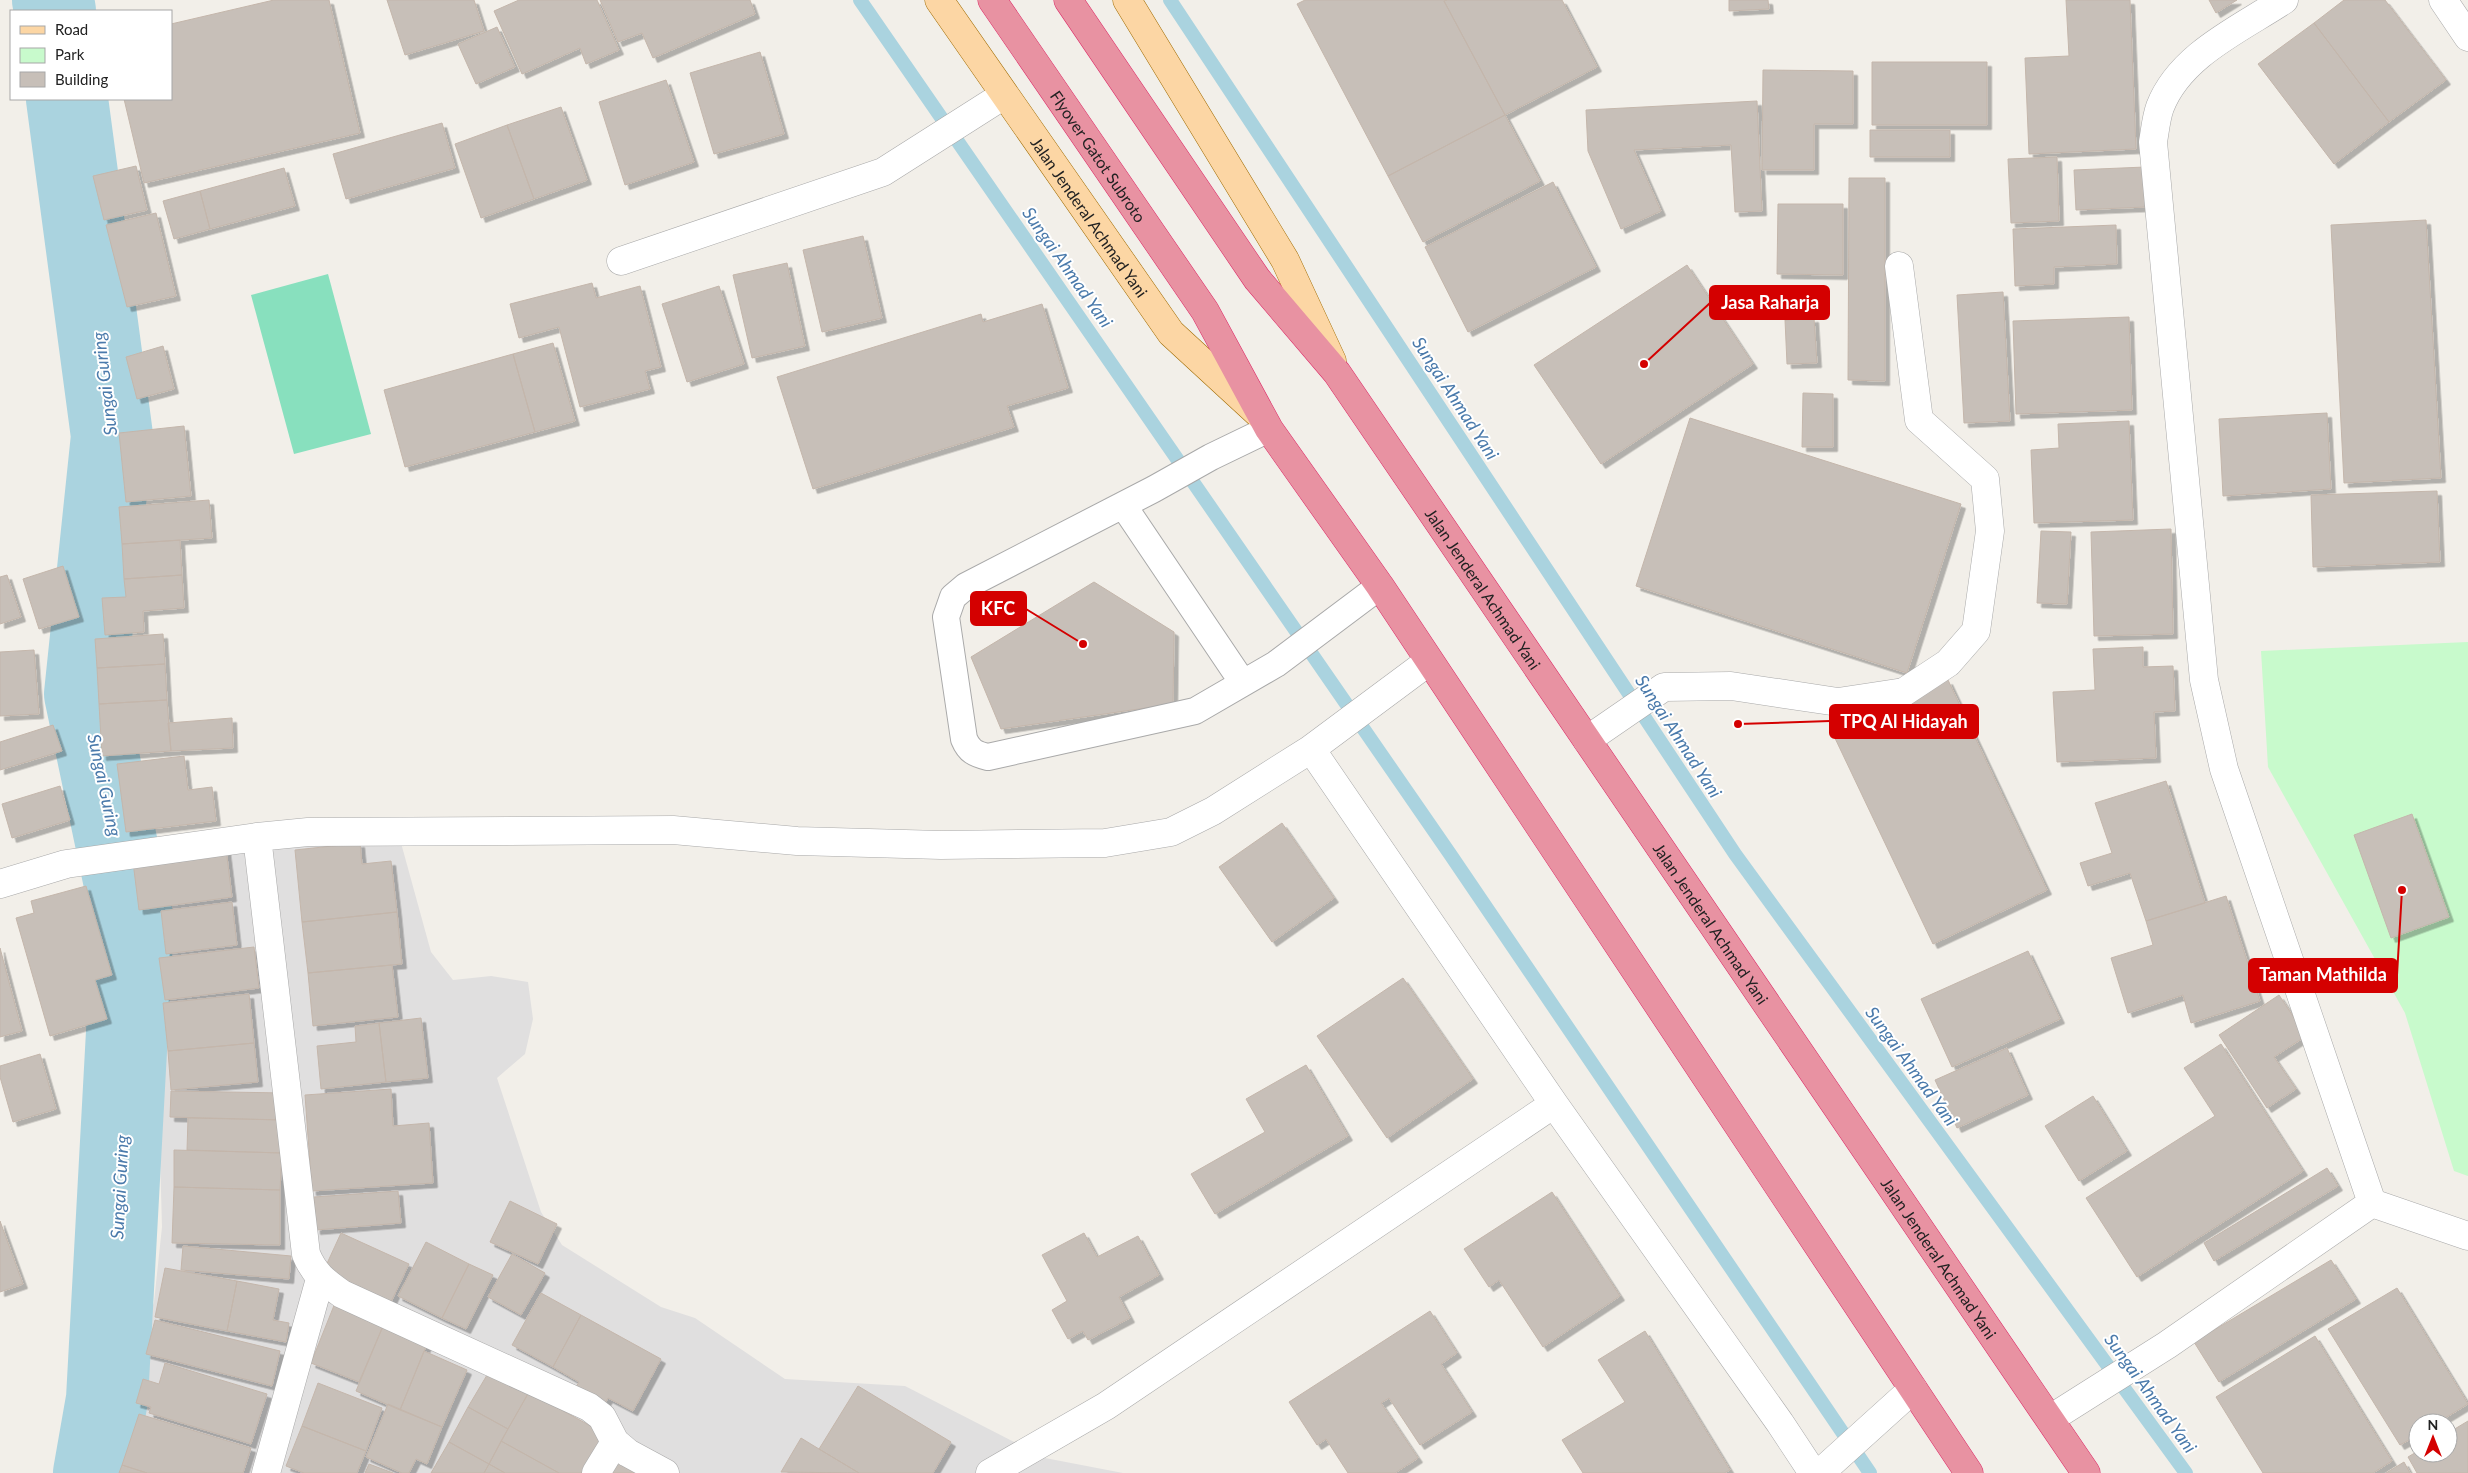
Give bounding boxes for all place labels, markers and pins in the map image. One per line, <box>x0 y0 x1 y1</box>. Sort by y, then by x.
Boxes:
callout: Jasa Raharja <box>1710 286 1829 319</box>
callout: KFC <box>971 592 1026 625</box>
callout: TPQ Al Hidayah <box>1830 705 1978 738</box>
callout: Taman Mathilda <box>2249 959 2397 992</box>

